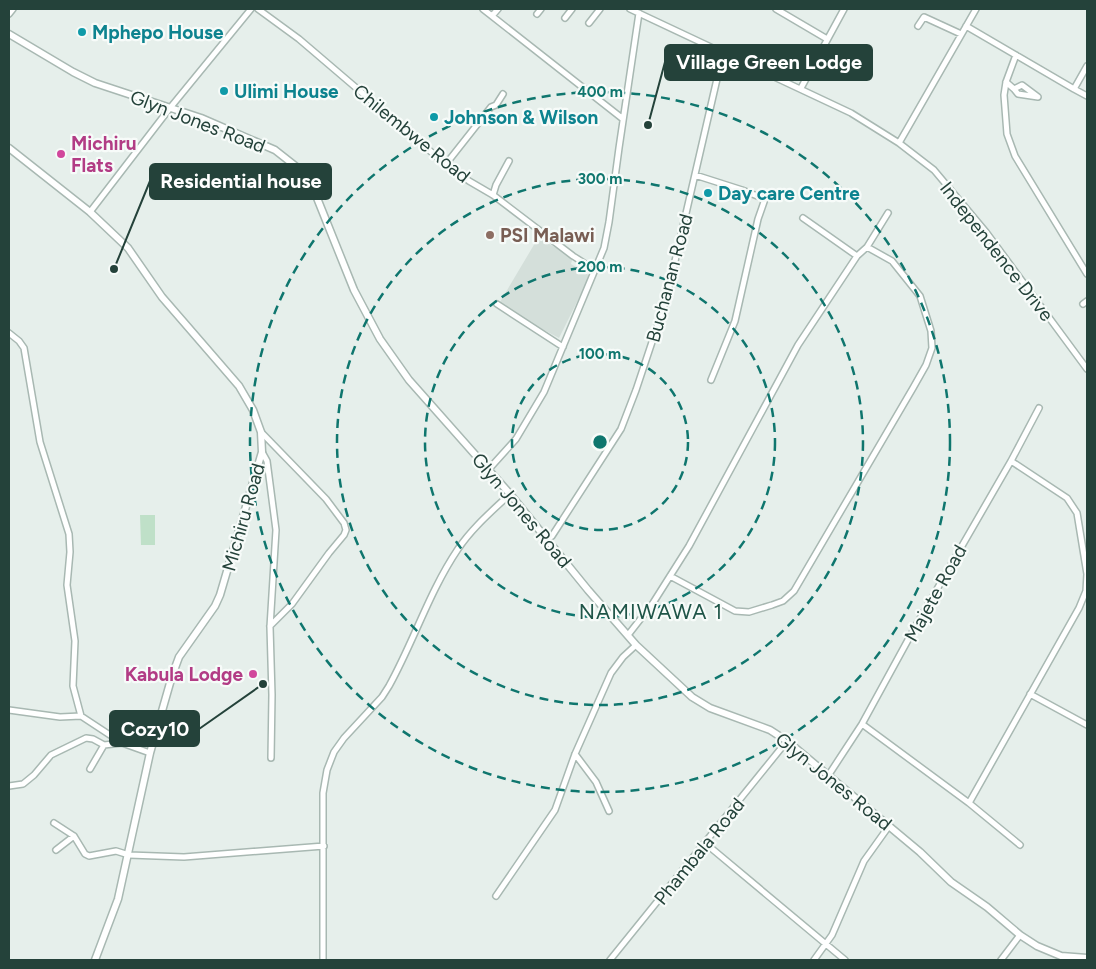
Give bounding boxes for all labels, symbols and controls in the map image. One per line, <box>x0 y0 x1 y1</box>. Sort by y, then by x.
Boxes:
place label: Mphepo House <box>92 21 224 44</box>
marker: Mphepo House <box>76 26 88 38</box>
callout: Village Green Lodge <box>665 45 872 80</box>
text: Village Green Lodge <box>676 50 862 74</box>
street label: Chilembwe Road <box>349 79 475 188</box>
place label: Ulimi House <box>234 80 339 103</box>
text: 400 m <box>577 83 623 101</box>
street label: Glyn Jones Road <box>127 85 269 158</box>
marker: Ulimi House <box>218 85 230 97</box>
place label: Johnson & Wilson <box>444 106 598 129</box>
marker: Johnson & Wilson <box>428 111 440 123</box>
place label: Michiru Flats <box>71 132 136 177</box>
marker: Michiru Flats <box>55 148 67 160</box>
callout: Residential house <box>150 164 331 199</box>
text: Residential house <box>160 169 322 193</box>
text: 300 m <box>578 170 622 188</box>
street label: Independence Drive <box>935 177 1058 326</box>
place label: Day care Centre <box>718 182 860 205</box>
marker: Day care Centre <box>702 187 714 199</box>
street label: Buchanan Road <box>641 211 698 345</box>
place label: PSI Malawi <box>500 224 595 247</box>
marker: PSI Malawi <box>484 229 496 241</box>
text: 200 m <box>578 258 622 276</box>
text: 100 m <box>579 345 621 363</box>
centre of rings <box>591 433 609 451</box>
street label: Glyn Jones Road <box>467 448 576 572</box>
street label: Michiru Road <box>217 461 270 574</box>
street label: Majete Road <box>899 541 971 646</box>
district label: NAMIWAWA 1 <box>579 599 723 624</box>
place label: Kabula Lodge <box>125 663 243 686</box>
marker: Kabula Lodge <box>247 668 259 680</box>
callout: Cozy10 <box>110 711 199 746</box>
text: Cozy10 <box>121 717 189 741</box>
street label: Glyn Jones Road <box>771 727 896 835</box>
street label: Phambala Road <box>649 793 749 909</box>

